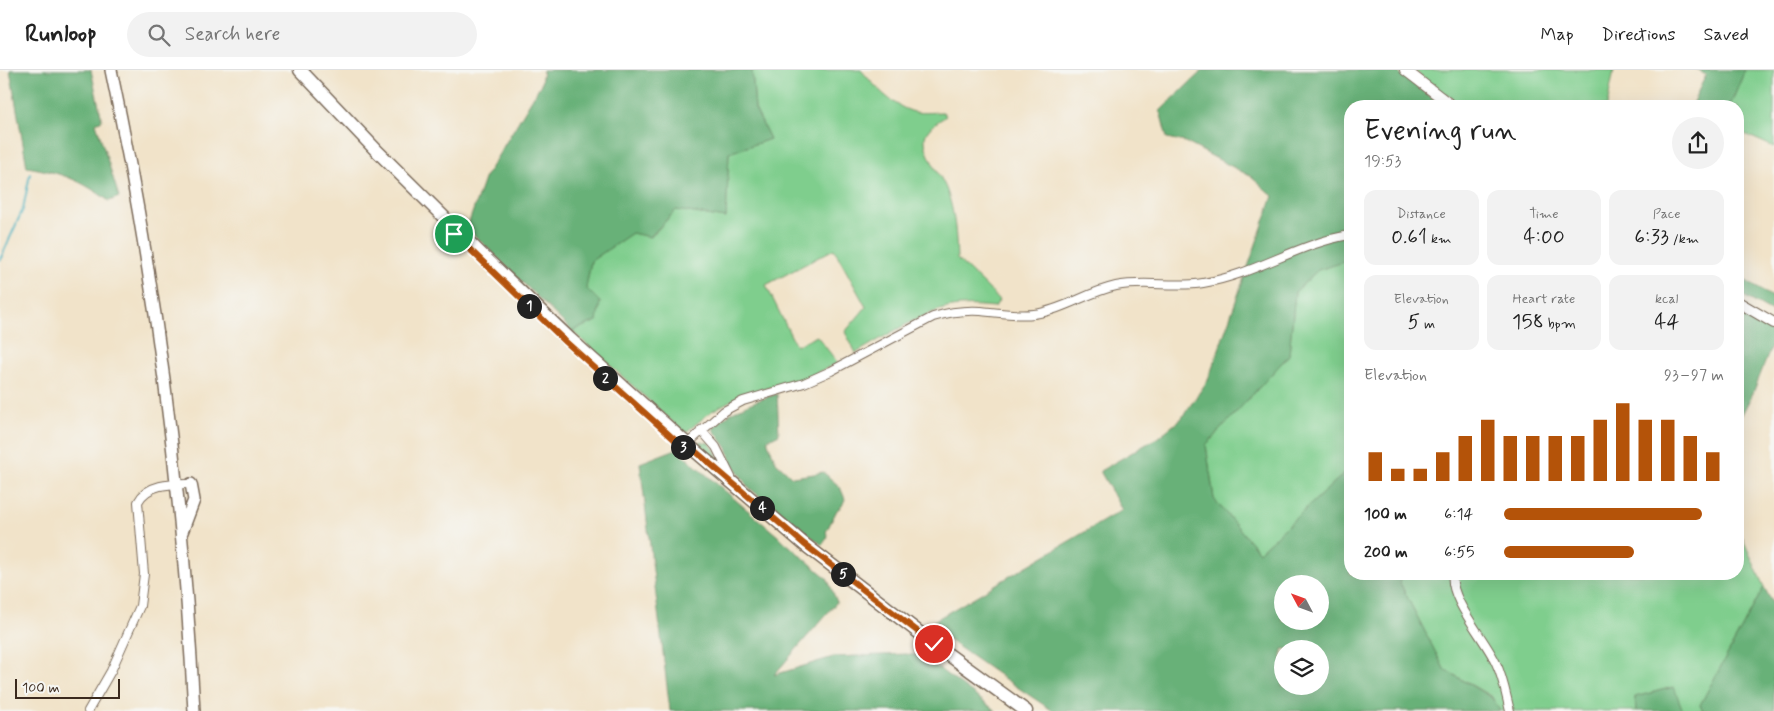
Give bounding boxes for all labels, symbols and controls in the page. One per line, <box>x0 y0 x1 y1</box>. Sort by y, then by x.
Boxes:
search box <box>127 12 477 57</box>
text: Runloop <box>25 19 97 50</box>
icon: search <box>145 21 173 49</box>
text: Search here <box>185 22 280 47</box>
text: Map <box>1541 23 1574 47</box>
text: Directions <box>1602 23 1676 47</box>
text: Saved <box>1704 23 1749 47</box>
text: Evening run <box>1364 113 1517 150</box>
button: share <box>1672 117 1724 169</box>
text: 19:53 <box>1364 151 1401 172</box>
text: Distance <box>1397 205 1446 223</box>
text: Time <box>1529 205 1559 223</box>
text: Pace <box>1653 205 1681 223</box>
pin <box>433 213 475 255</box>
icon: arrive <box>440 220 468 248</box>
text: 0.61 <box>1391 223 1427 251</box>
text: 4:00 <box>1523 223 1565 251</box>
text: 6:33 <box>1634 223 1669 251</box>
text: km <box>1427 230 1451 248</box>
text: /km <box>1669 230 1699 248</box>
text: Elevation <box>1394 290 1449 308</box>
text: Heart rate <box>1513 290 1575 308</box>
text: kcal <box>1655 290 1678 308</box>
pin: 1 <box>516 294 542 318</box>
text: 1 <box>526 297 533 315</box>
text: 5 <box>1408 308 1420 336</box>
text: 158 <box>1512 308 1544 336</box>
text: 44 <box>1654 308 1679 336</box>
text: m <box>1420 315 1435 333</box>
text: bpm <box>1544 315 1576 333</box>
text: Elevation <box>1364 365 1427 386</box>
text: 93–97 m <box>1664 365 1724 386</box>
pin: 2 <box>592 366 618 390</box>
text: 2 <box>602 369 609 387</box>
pin: 3 <box>670 434 696 460</box>
text: 3 <box>680 438 687 456</box>
pin: 4 <box>750 496 774 520</box>
text: 4 <box>758 499 767 517</box>
text: 100 m <box>1364 504 1407 525</box>
text: 6:14 <box>1444 504 1473 525</box>
text: 200 m <box>1364 542 1408 563</box>
text: 6:55 <box>1444 542 1475 563</box>
pin: 5 <box>830 562 856 586</box>
text: 5 <box>839 565 848 583</box>
north arrow <box>1274 575 1329 630</box>
map controls <box>1274 575 1329 695</box>
pin <box>913 623 955 665</box>
icon: check <box>920 630 948 658</box>
button: layers <box>1274 640 1329 695</box>
scale bar <box>15 676 120 699</box>
text: 100 m <box>22 679 60 697</box>

